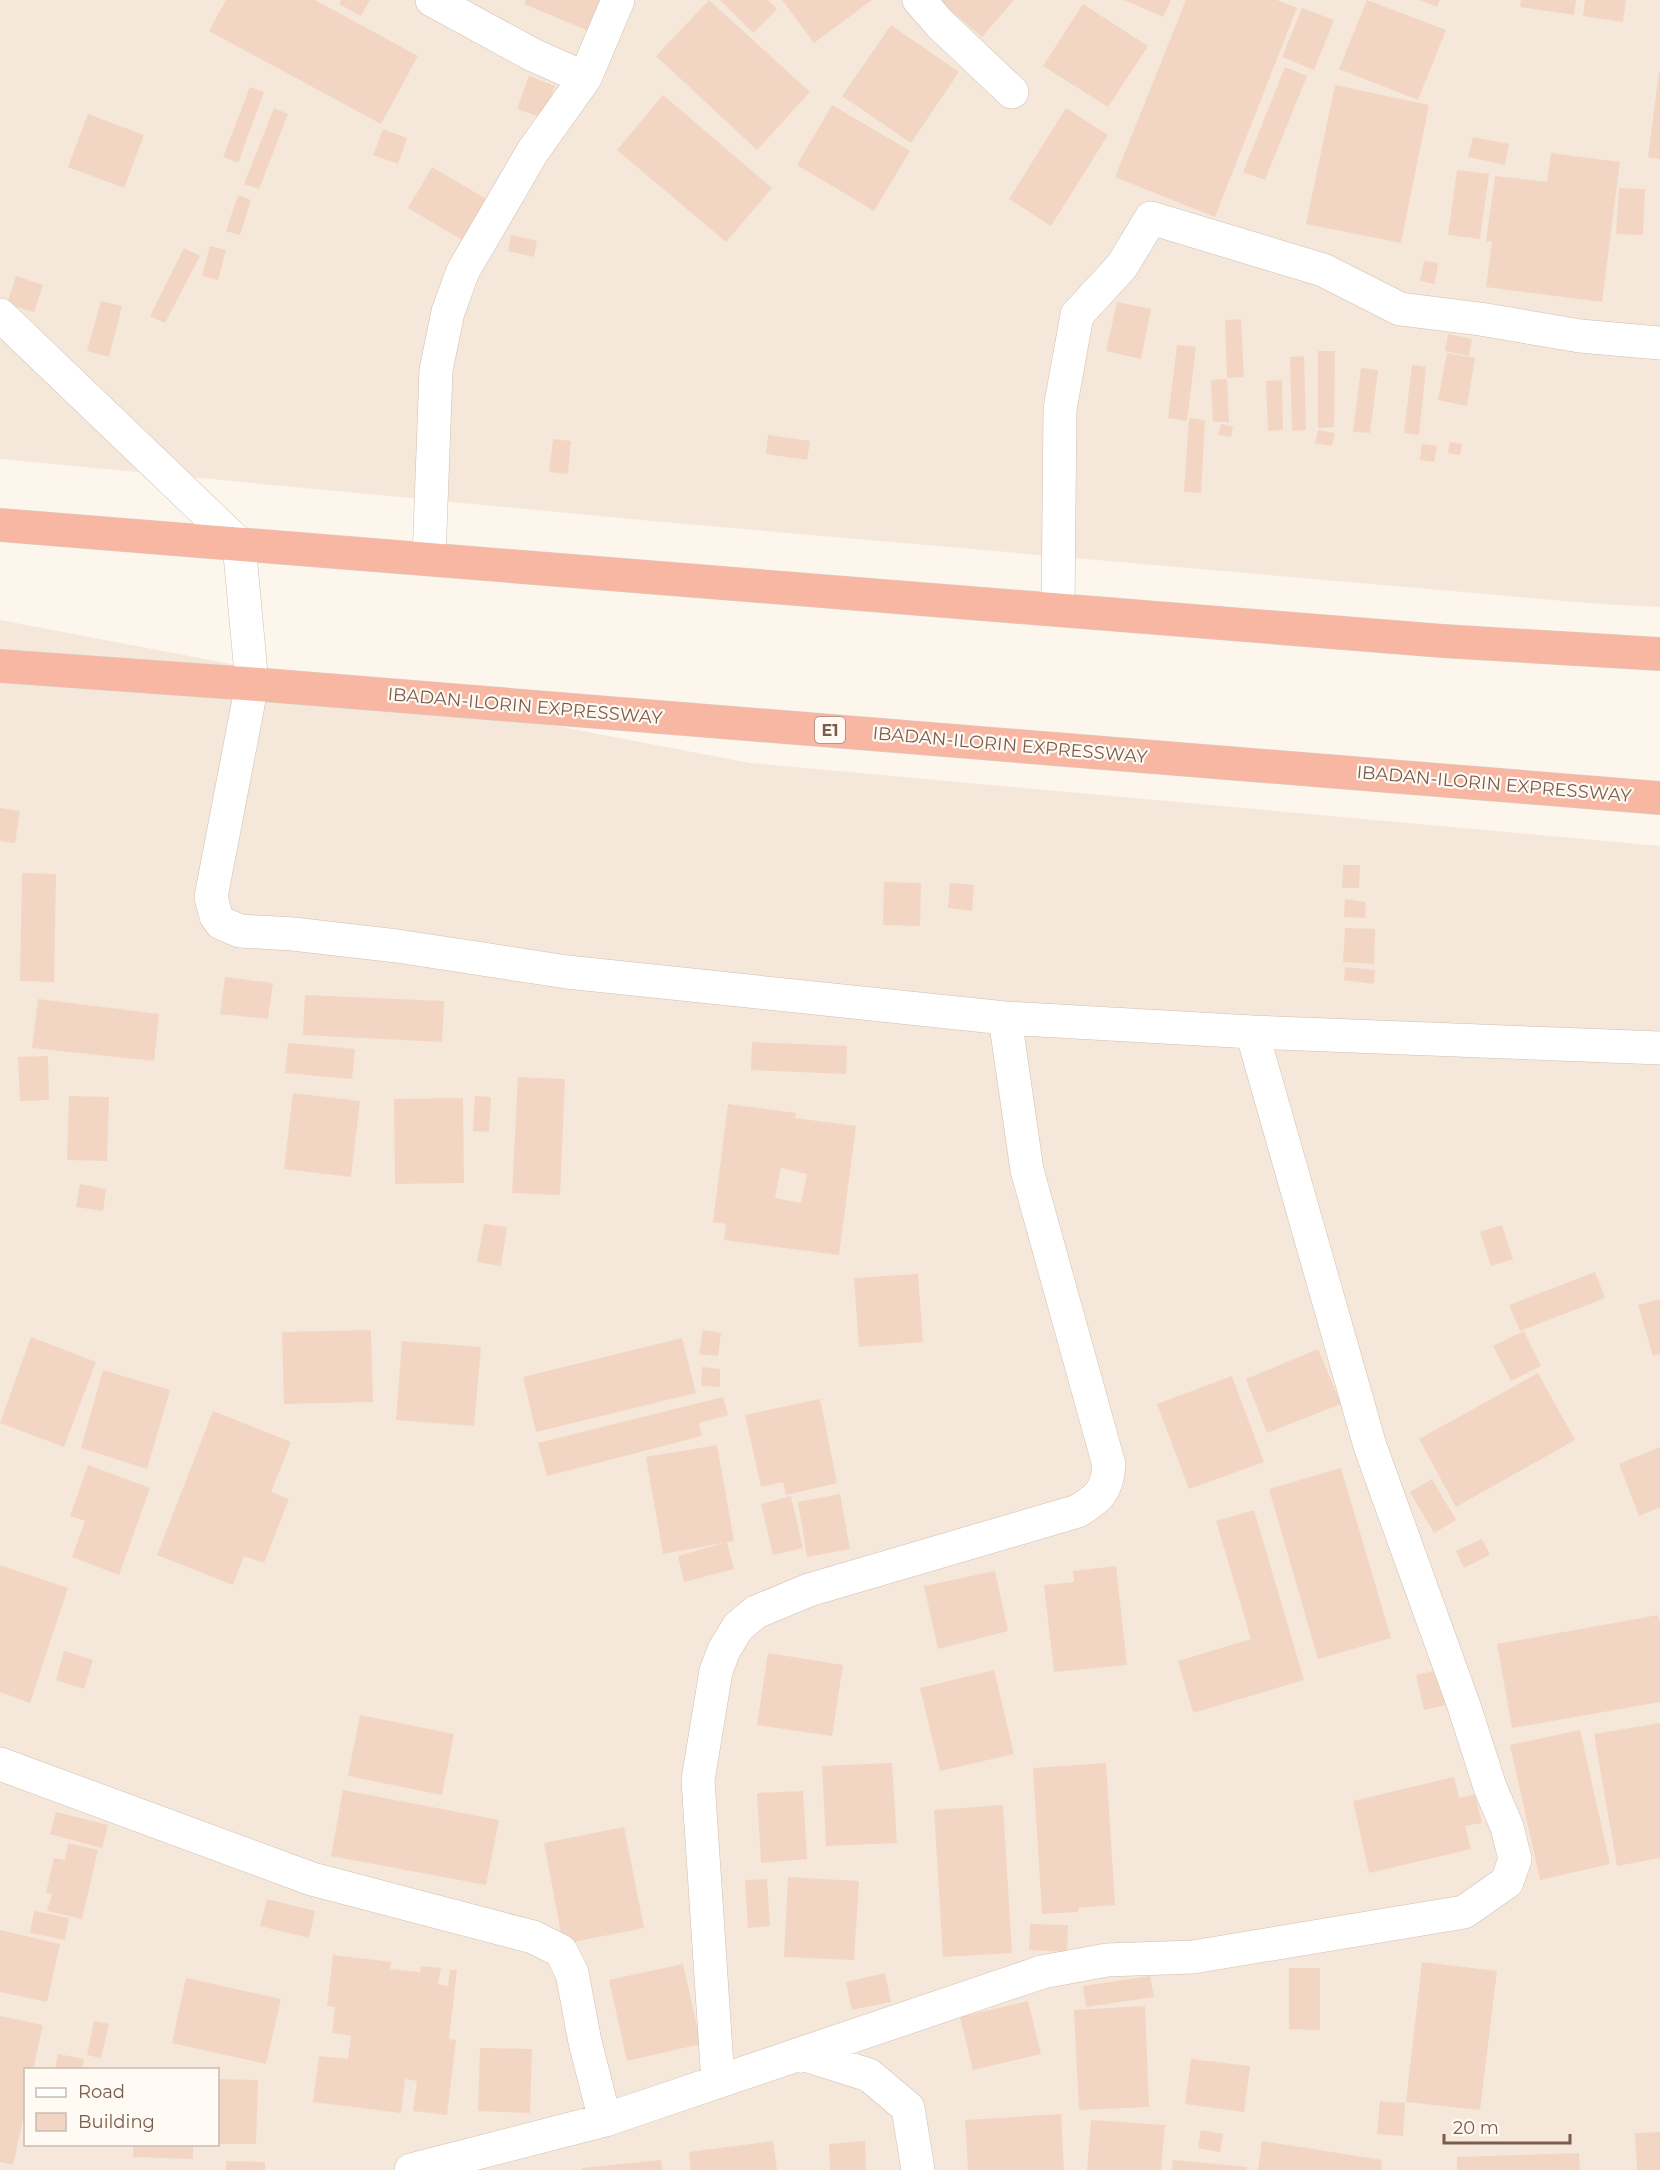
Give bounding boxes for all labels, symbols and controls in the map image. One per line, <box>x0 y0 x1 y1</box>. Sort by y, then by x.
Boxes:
street label: IBADAN-ILORIN EXPRESSWAY <box>387 683 664 729</box>
road number: E1 <box>815 717 845 743</box>
street label: IBADAN-ILORIN EXPRESSWAY <box>872 722 1149 768</box>
street label: IBADAN-ILORIN EXPRESSWAY <box>1356 761 1633 807</box>
legend <box>24 2068 219 2146</box>
text: Road <box>78 2081 125 2103</box>
scale bar <box>1444 2107 1570 2145</box>
text: Building <box>78 2111 155 2133</box>
text: 20 m <box>1453 2117 1499 2139</box>

